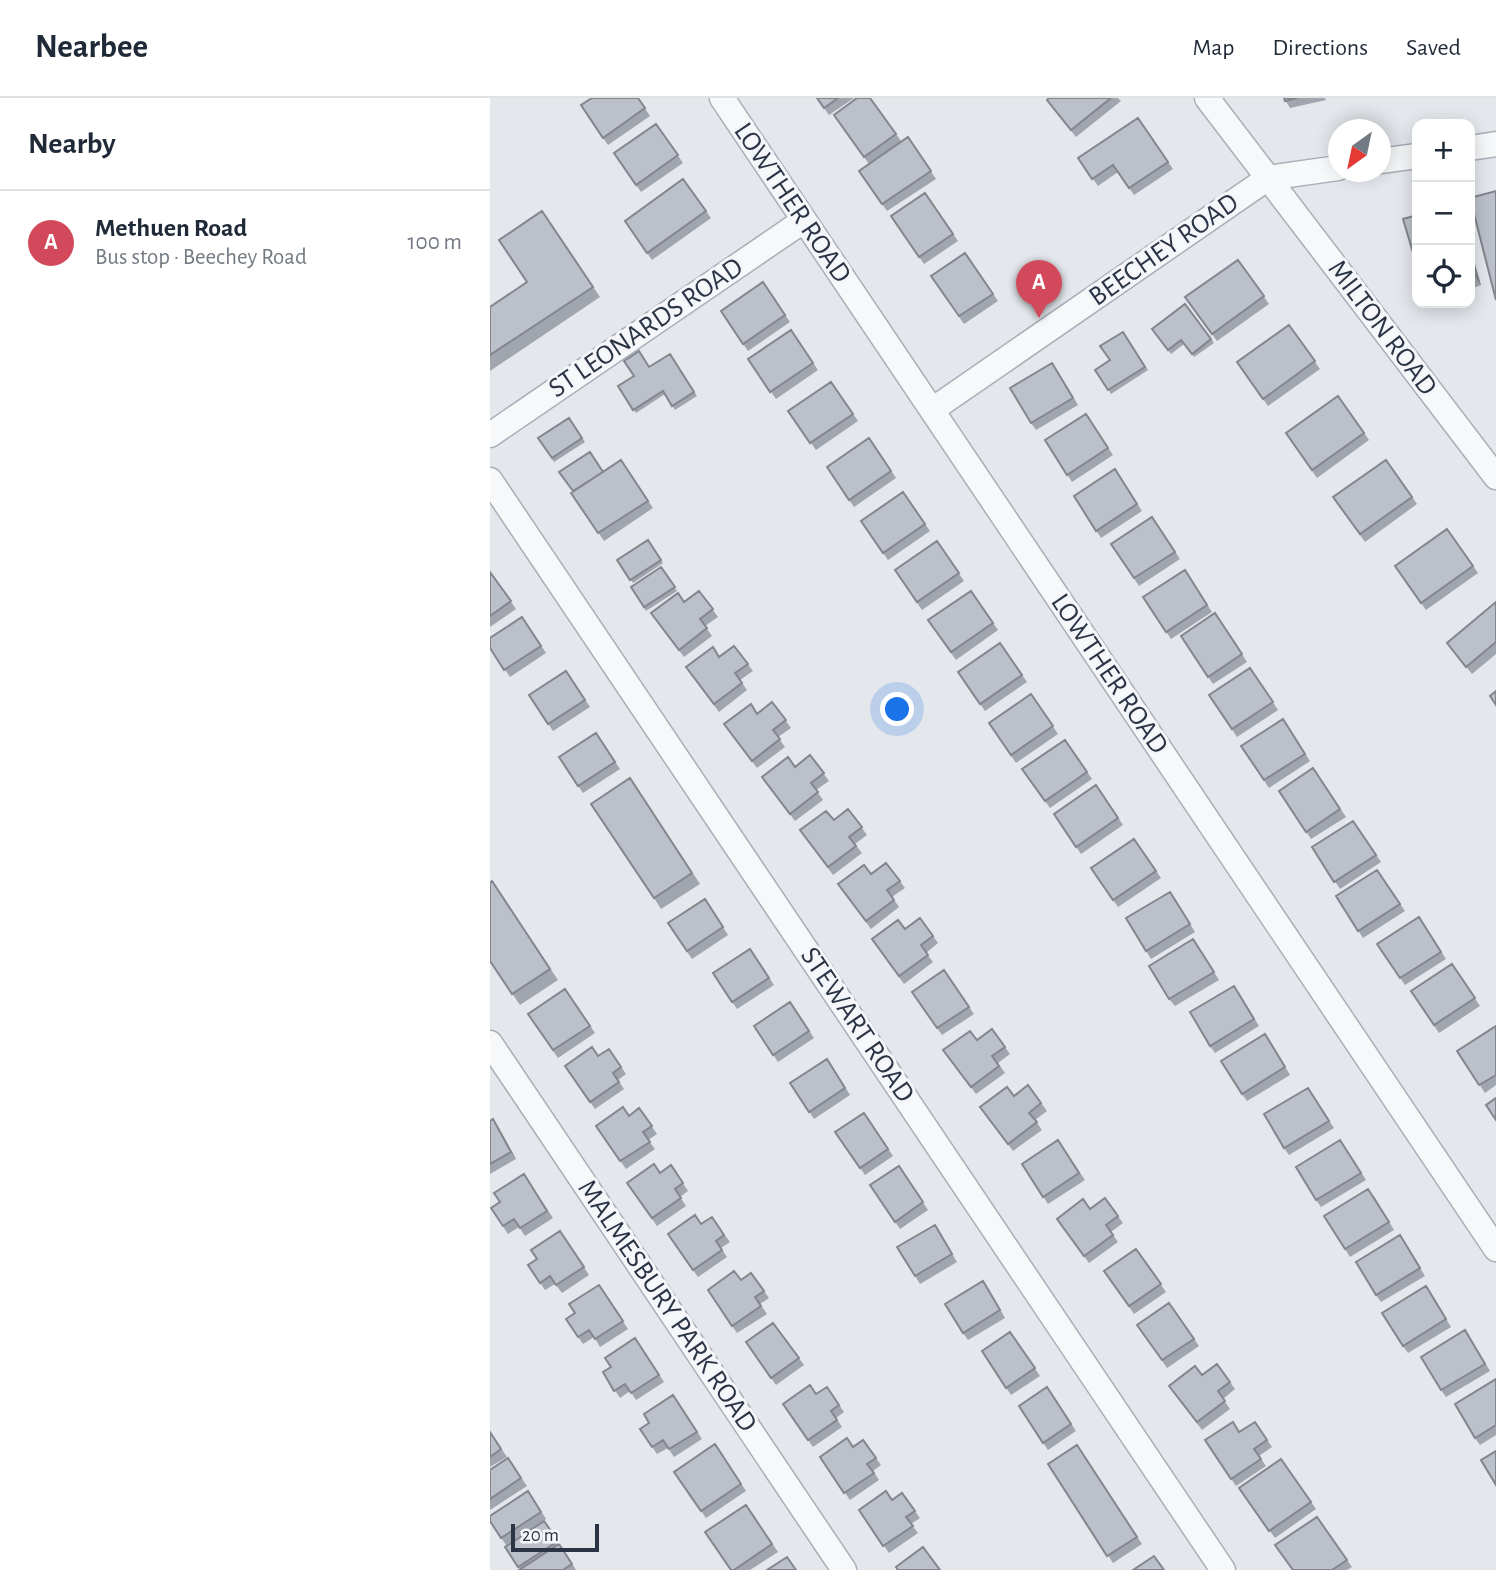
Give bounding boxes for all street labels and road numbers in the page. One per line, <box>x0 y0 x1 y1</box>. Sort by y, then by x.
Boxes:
street label: LOWTHER ROAD <box>728 118 856 288</box>
street label: BEECHEY ROAD <box>1084 188 1244 312</box>
street label: ST LEONARDS ROAD <box>544 253 748 403</box>
street label: MILTON ROAD <box>1322 255 1442 401</box>
street label: LOWTHER ROAD <box>1045 589 1173 759</box>
street label: STEWART ROAD <box>795 942 919 1108</box>
street label: MALMESBURY PARK ROAD <box>572 1175 762 1437</box>

